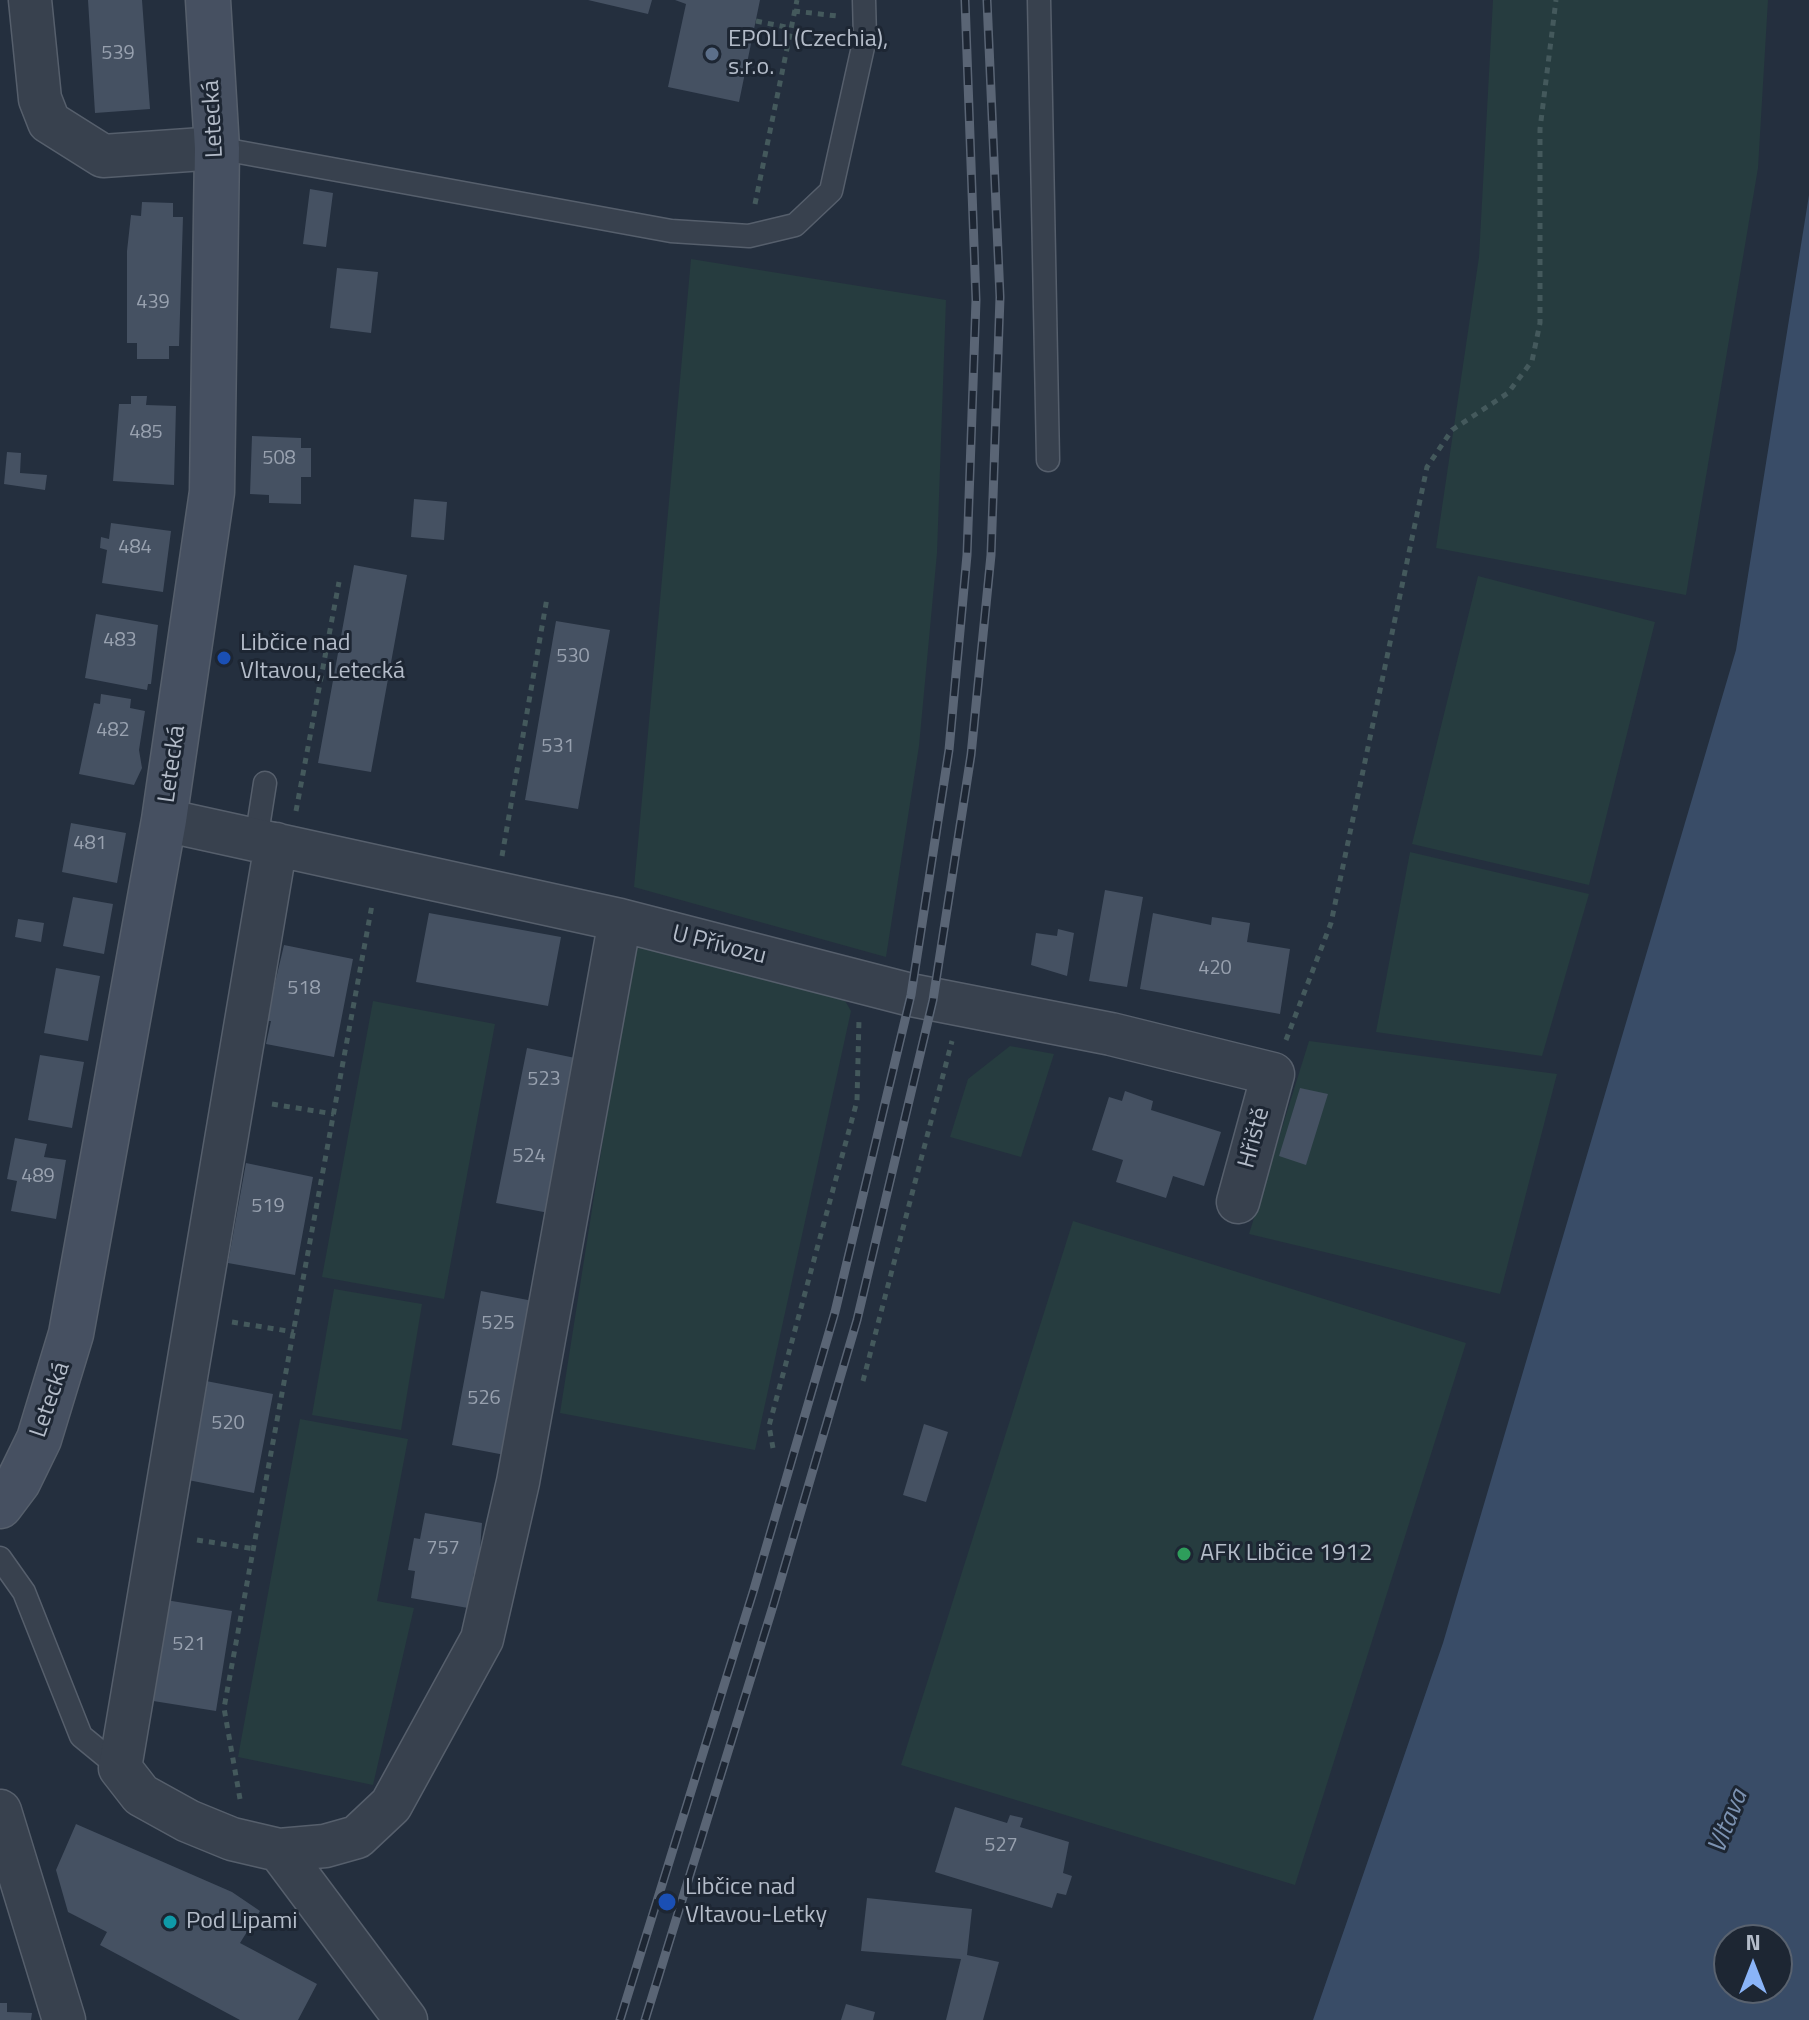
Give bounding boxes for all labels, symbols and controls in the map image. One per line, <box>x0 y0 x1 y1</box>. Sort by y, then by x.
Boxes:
place label: EPOLI (Czechia), s.r.o. <box>728 26 888 82</box>
house number: 539 <box>101 42 135 66</box>
marker: EPOLI (Czechia), s.r.o. <box>703 45 721 63</box>
street label: Letecká <box>198 79 230 159</box>
house number: 439 <box>136 291 170 315</box>
house number: 485 <box>129 421 163 445</box>
house number: 508 <box>262 447 296 471</box>
house number: 484 <box>118 536 152 560</box>
house number: 483 <box>103 629 137 653</box>
place label: Libčice nad Vltavou, Letecká <box>240 630 405 686</box>
house number: 530 <box>556 645 590 669</box>
marker: Libčice nad Vltavou, Letecká <box>215 649 233 667</box>
house number: 482 <box>96 719 130 743</box>
street label: Letecká <box>153 723 193 805</box>
house number: 531 <box>541 735 575 759</box>
house number: 481 <box>73 832 107 856</box>
street label: U Přívozu <box>669 920 769 972</box>
house number: 420 <box>1198 957 1232 981</box>
house number: 518 <box>287 977 321 1001</box>
house number: 523 <box>527 1068 561 1092</box>
street label: Hřiště <box>1233 1105 1277 1171</box>
house number: 524 <box>512 1145 546 1169</box>
house number: 489 <box>21 1165 55 1189</box>
house number: 519 <box>251 1195 285 1219</box>
house number: 525 <box>481 1312 515 1336</box>
street label: Letecká <box>25 1358 77 1442</box>
house number: 526 <box>467 1387 501 1411</box>
house number: 520 <box>211 1412 245 1436</box>
house number: 757 <box>426 1537 460 1561</box>
place label: AFK Libčice 1912 <box>1200 1540 1372 1568</box>
marker: AFK Libčice 1912 <box>1175 1545 1193 1563</box>
house number: 521 <box>172 1633 206 1657</box>
water label: Vltava <box>1702 1786 1756 1858</box>
house number: 527 <box>984 1834 1018 1858</box>
place label: Libčice nad Vltavou-Letky <box>685 1874 827 1930</box>
marker: Libčice nad Vltavou-Letky <box>656 1891 678 1913</box>
place label: Pod Lipami <box>186 1908 298 1936</box>
marker: Pod Lipami <box>161 1913 179 1931</box>
north arrow <box>1713 1924 1793 2004</box>
text: N <box>1745 1925 1761 1959</box>

